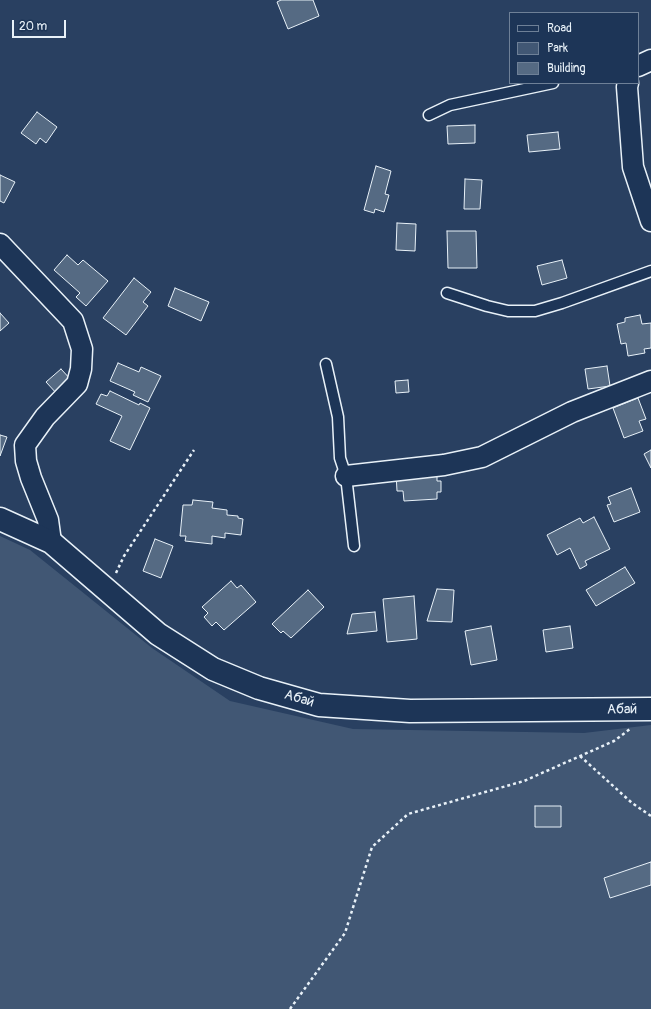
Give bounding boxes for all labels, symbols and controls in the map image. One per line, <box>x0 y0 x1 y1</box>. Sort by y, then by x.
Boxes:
scale bar <box>14 12 68 38</box>
legend <box>509 12 639 84</box>
text: 20 m <box>19 19 47 34</box>
text: Road <box>547 21 572 36</box>
text: Park <box>547 41 568 56</box>
text: Building <box>547 61 586 76</box>
street label: Абай <box>282 687 316 711</box>
street label: Абай <box>607 701 637 719</box>

